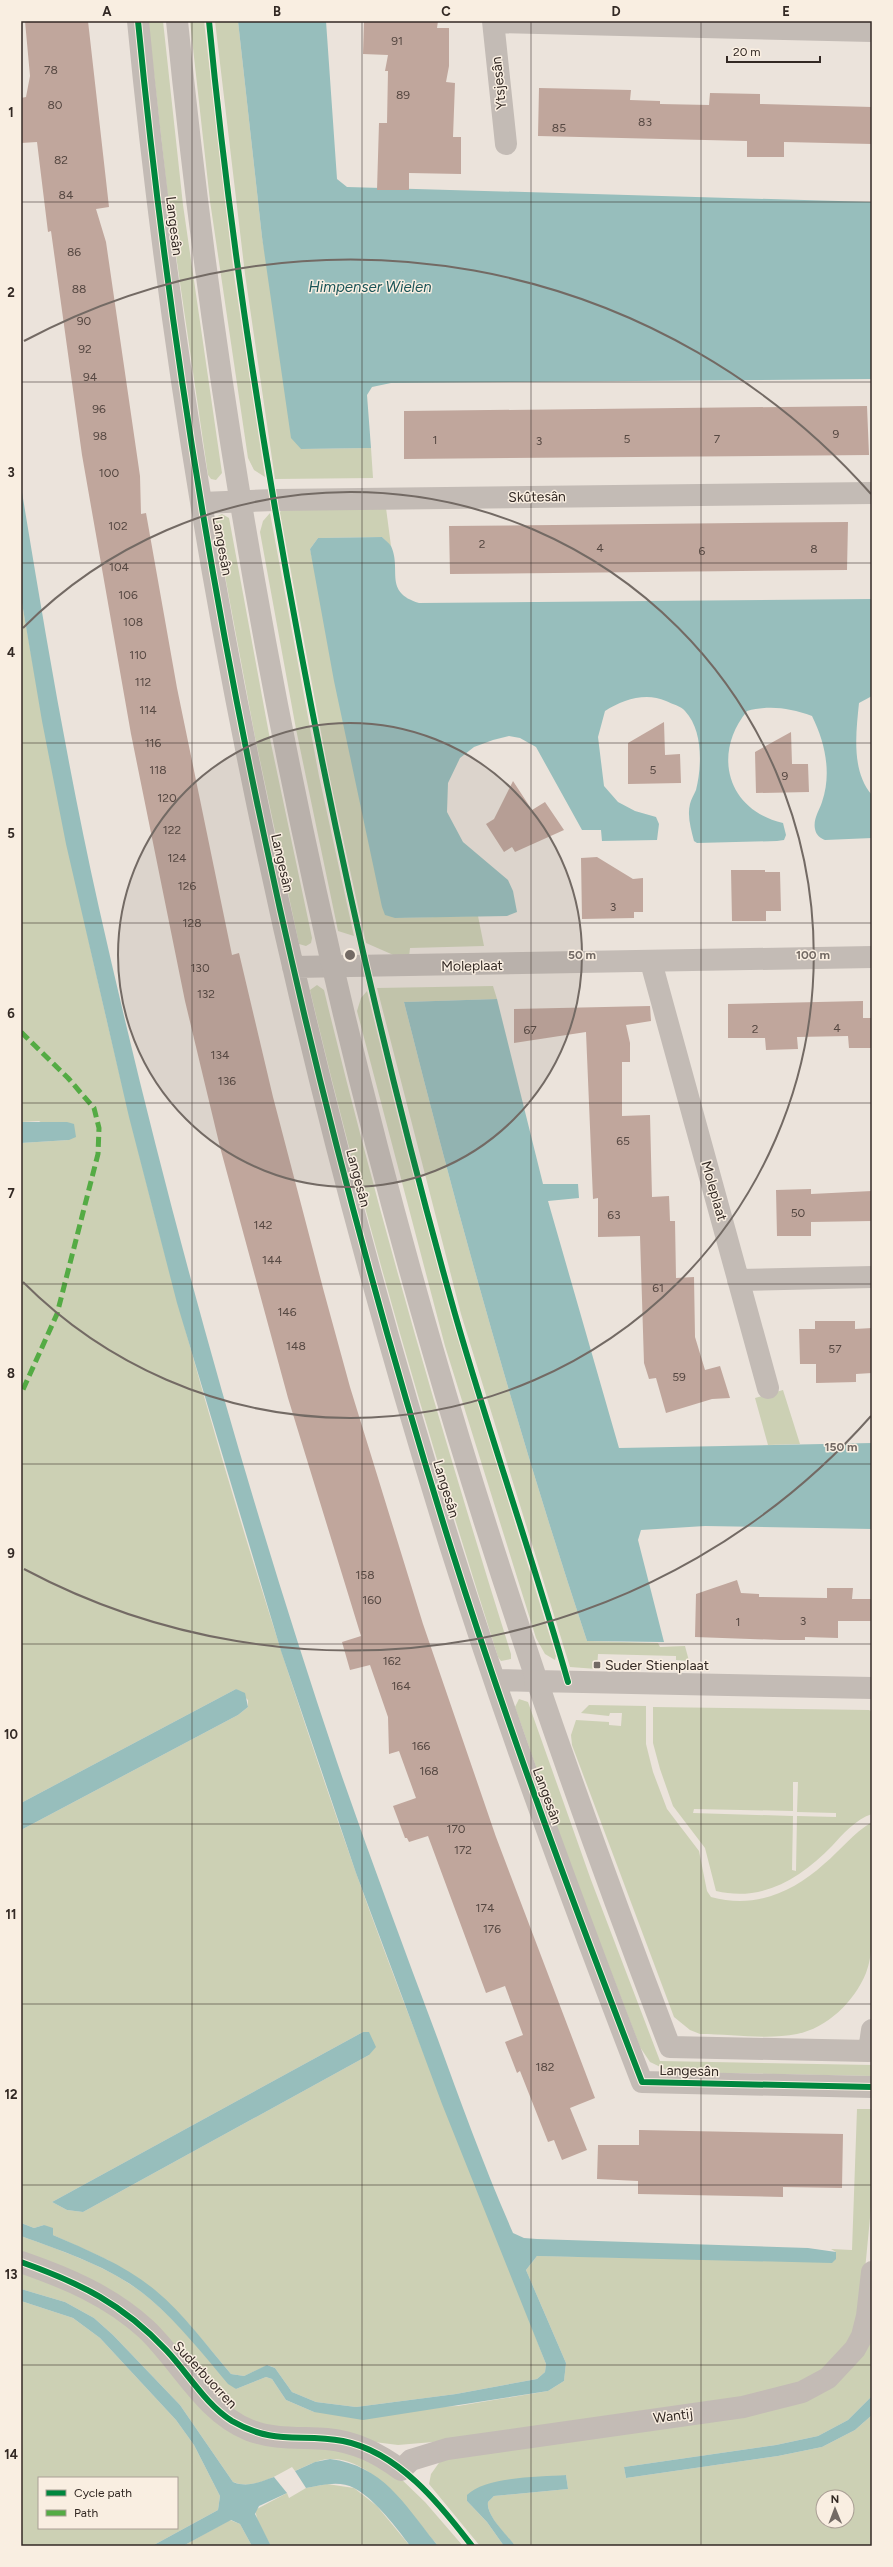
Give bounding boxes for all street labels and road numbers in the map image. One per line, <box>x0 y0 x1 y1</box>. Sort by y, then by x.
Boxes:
street label: Ytsjesân <box>488 56 510 110</box>
street label: Langesân <box>162 195 186 257</box>
street label: Skûtesân <box>508 488 566 506</box>
street label: Langesân <box>208 515 236 577</box>
street label: Langesân <box>267 832 297 894</box>
street label: Moleplaat <box>441 957 503 975</box>
street label: Langesân <box>342 1147 374 1209</box>
street label: Moleplaat <box>697 1159 731 1223</box>
street label: Langesân <box>429 1458 463 1520</box>
street label: Langesân <box>529 1765 565 1827</box>
street label: Langesân <box>659 2062 719 2080</box>
street label: Suderbuorren <box>169 2338 241 2412</box>
street label: Wantij <box>652 2405 694 2427</box>

